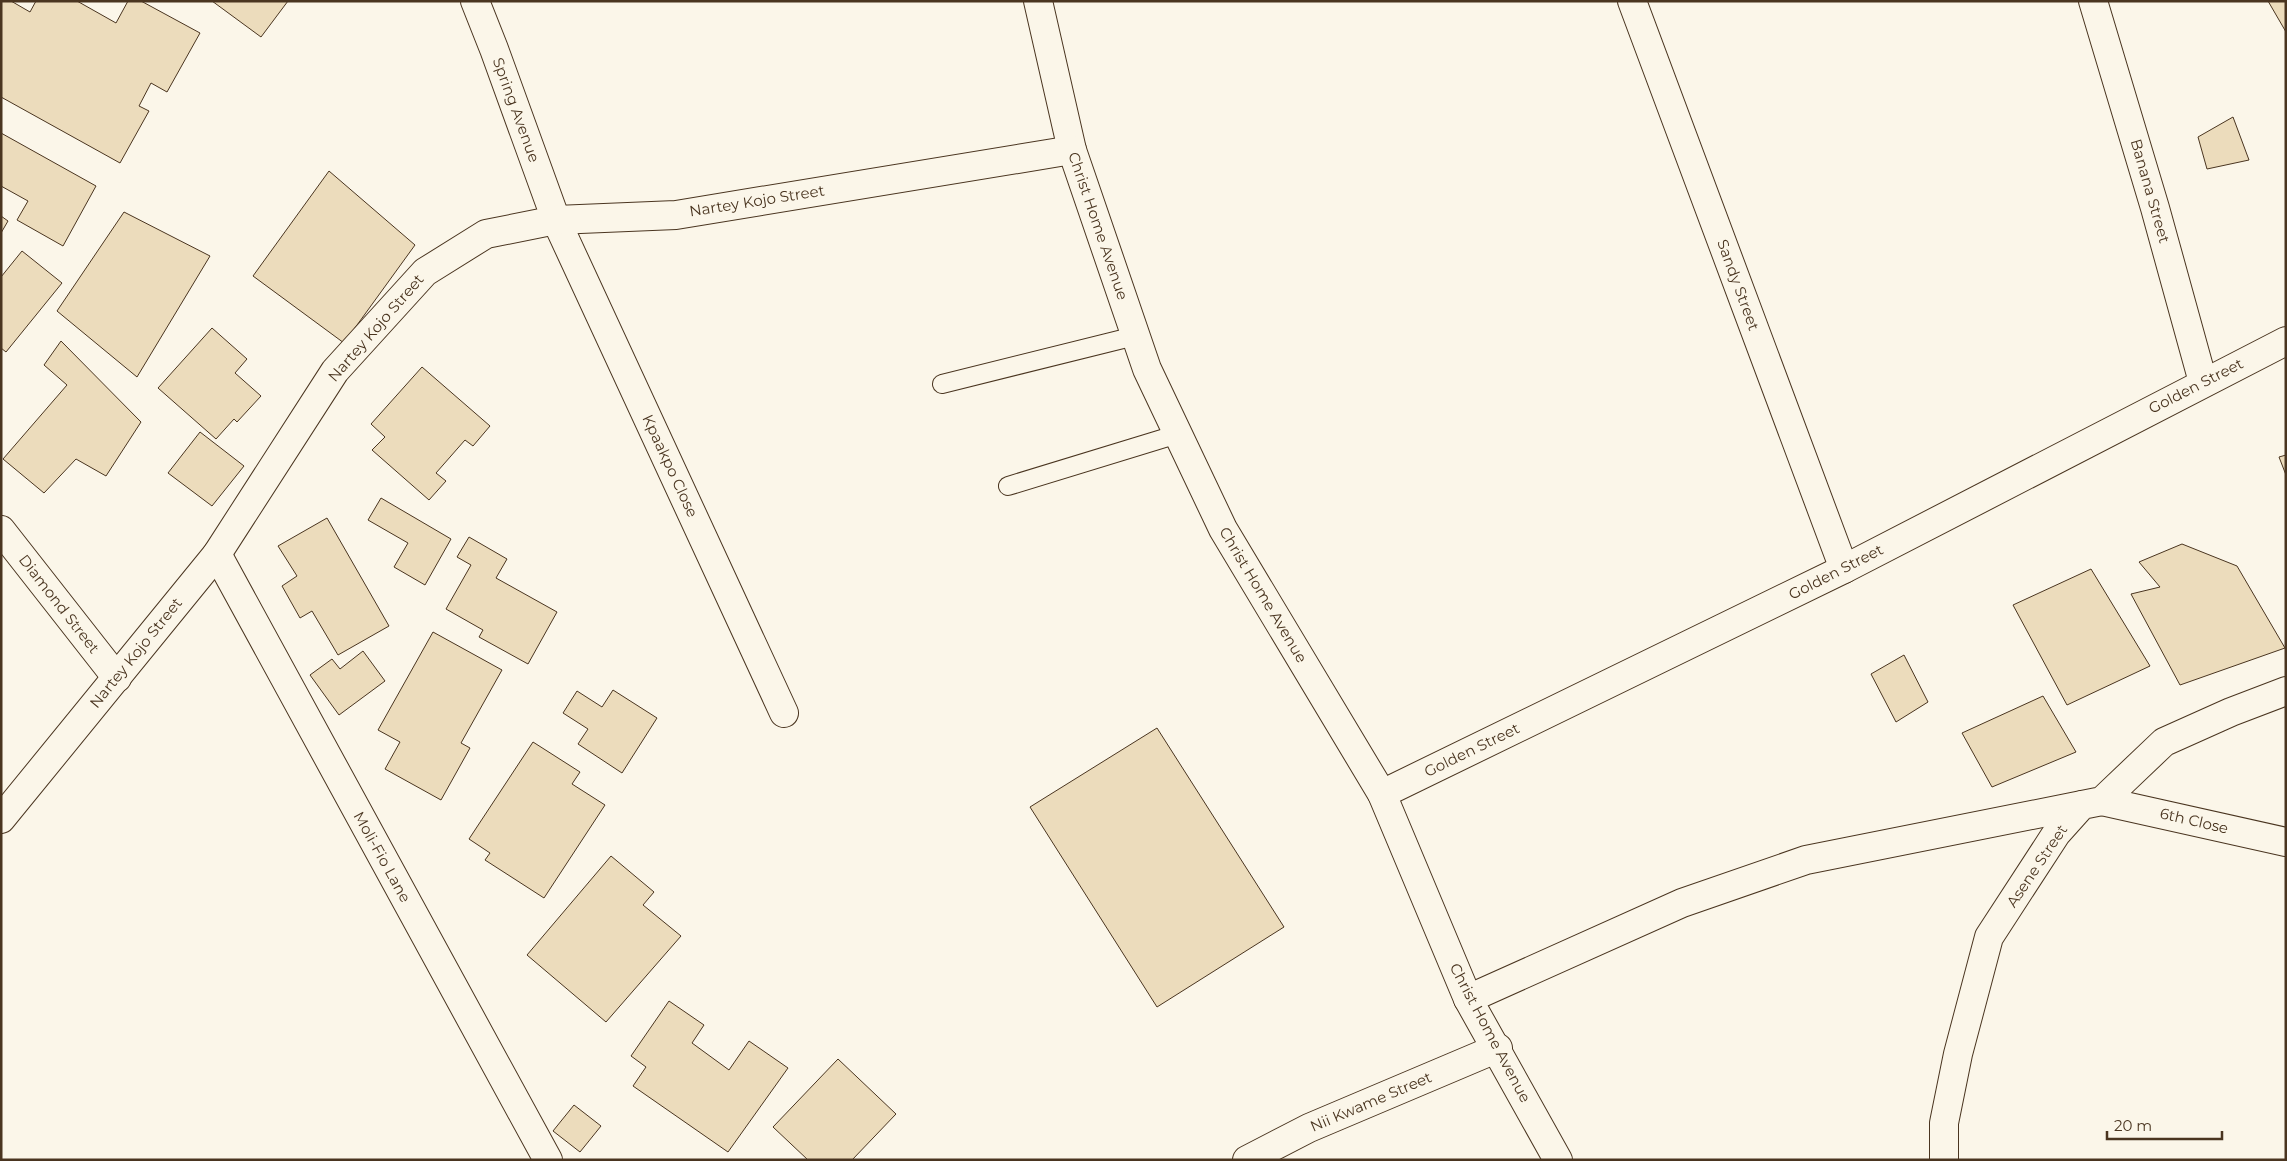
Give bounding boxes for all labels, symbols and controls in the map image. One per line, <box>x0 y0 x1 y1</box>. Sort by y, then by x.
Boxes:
street label: Spring Avenue <box>489 55 544 165</box>
street label: Banana Street <box>2127 137 2174 245</box>
street label: Christ Home Avenue <box>1064 149 1133 302</box>
street label: Nartey Kojo Street <box>688 180 826 221</box>
street label: Sandy Street <box>1713 237 1764 333</box>
street label: Nartey Kojo Street <box>324 270 428 385</box>
street label: Golden Street <box>2145 354 2246 418</box>
street label: Kpaakpo Close <box>638 411 703 520</box>
street label: Christ Home Avenue <box>1215 523 1312 666</box>
street label: Golden Street <box>1785 540 1886 604</box>
street label: Diamond Street <box>15 550 104 657</box>
street label: Nartey Kojo Street <box>85 594 186 712</box>
street label: Golden Street <box>1421 718 1523 781</box>
street label: 6th Close <box>2158 803 2230 838</box>
street label: Moli-Fio Lane <box>350 808 415 906</box>
street label: Asene Street <box>2002 821 2071 911</box>
street label: Christ Home Avenue <box>1446 960 1535 1106</box>
street label: Nii Kwame Street <box>1307 1067 1435 1136</box>
scale bar <box>2107 1108 2222 1140</box>
text: 20 m <box>2114 1116 2152 1135</box>

